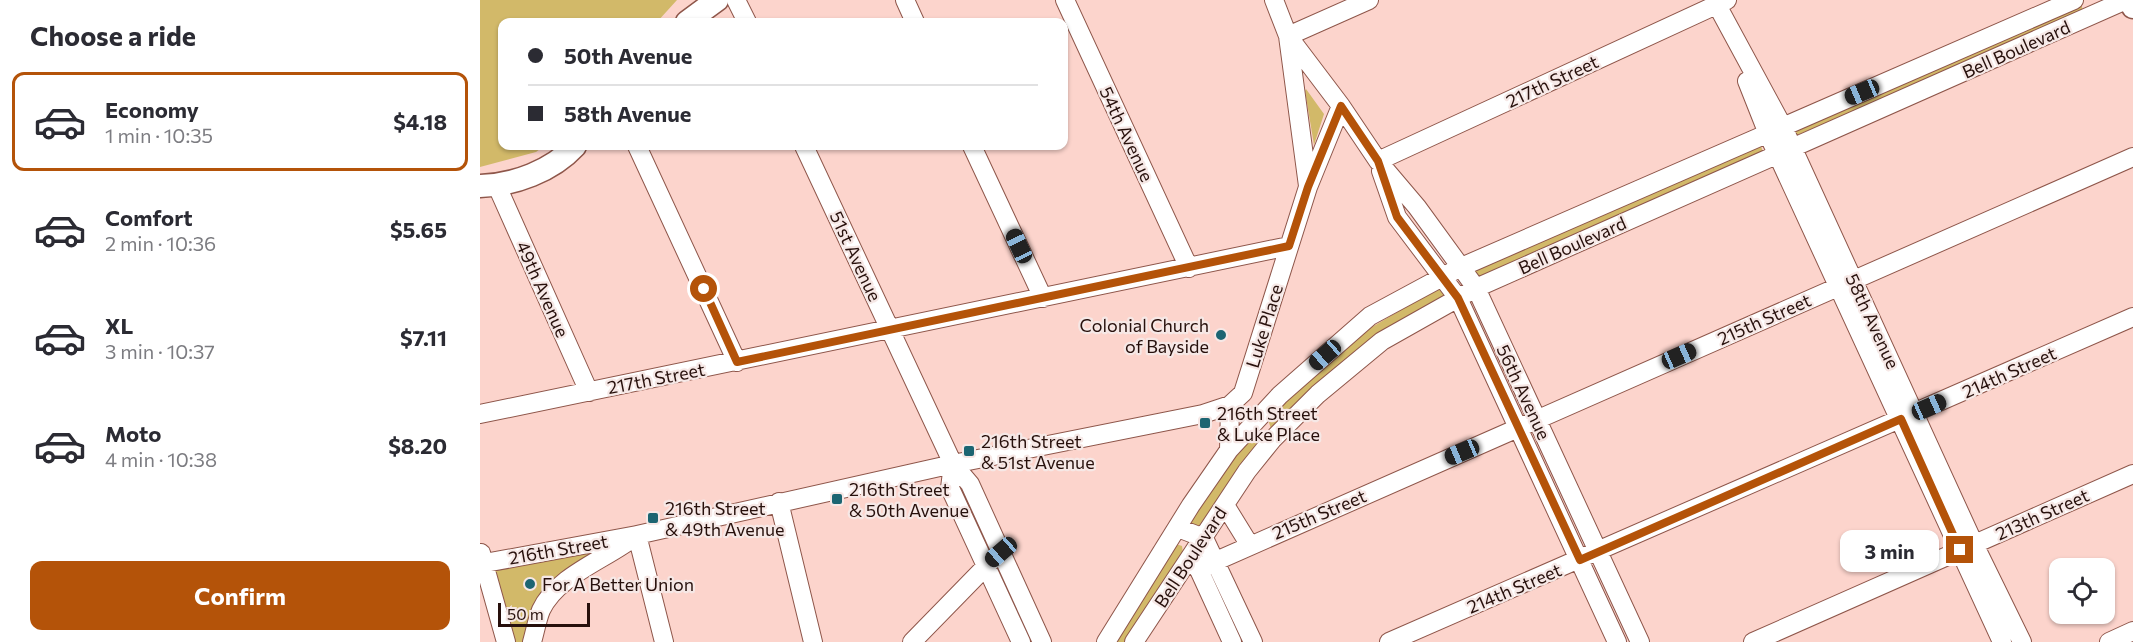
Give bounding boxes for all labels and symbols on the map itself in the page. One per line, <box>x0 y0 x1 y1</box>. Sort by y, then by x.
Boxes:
street label: Bell Boulevard <box>1959 15 2073 83</box>
street label: 217th Street <box>1502 50 1602 112</box>
car <box>1842 77 1882 107</box>
street label: 54th Avenue <box>1095 83 1159 185</box>
street label: 51st Avenue <box>826 207 886 305</box>
street label: Bell Boulevard <box>1515 211 1629 279</box>
car <box>1003 226 1035 266</box>
street label: 49th Avenue <box>512 238 574 340</box>
street label: 58th Avenue <box>1841 270 1905 372</box>
route start <box>690 275 717 302</box>
street label: Luke Place <box>1241 282 1287 370</box>
street label: 215th Street <box>1714 289 1814 349</box>
place label: Colonial Church of Bayside <box>1079 314 1209 357</box>
marker: Colonial Church of Bayside <box>1214 328 1228 342</box>
car <box>1306 336 1344 374</box>
car <box>1659 340 1699 372</box>
street label: 56th Avenue <box>1492 341 1556 443</box>
street label: 214th Street <box>1959 342 2059 402</box>
street label: 217th Street <box>605 358 707 398</box>
car <box>1909 391 1949 423</box>
place label: 216th Street & Luke Place <box>1217 402 1320 445</box>
marker: 216th Street & Luke Place <box>1198 416 1212 430</box>
place label: 216th Street & 51st Avenue <box>981 430 1095 473</box>
car <box>1442 437 1482 467</box>
marker: 216th Street & 51st Avenue <box>962 444 976 458</box>
place label: 216th Street & 50th Avenue <box>849 478 969 521</box>
street label: 215th Street <box>1269 484 1369 544</box>
street label: 213th Street <box>1992 484 2092 544</box>
marker: 216th Street & 50th Avenue <box>830 492 844 506</box>
place label: 216th Street & 49th Avenue <box>665 497 785 540</box>
street label: Bell Boulevard <box>1149 502 1231 612</box>
marker: 216th Street & 49th Avenue <box>646 511 660 525</box>
street label: 216th Street <box>507 529 609 569</box>
callout: 3 min <box>1840 529 1939 571</box>
car <box>982 533 1020 571</box>
route end <box>1946 536 1973 563</box>
street label: 214th Street <box>1463 558 1565 618</box>
place label: For A Better Union <box>542 573 694 595</box>
marker: For A Better Union <box>523 577 537 591</box>
scale bar <box>498 600 590 628</box>

